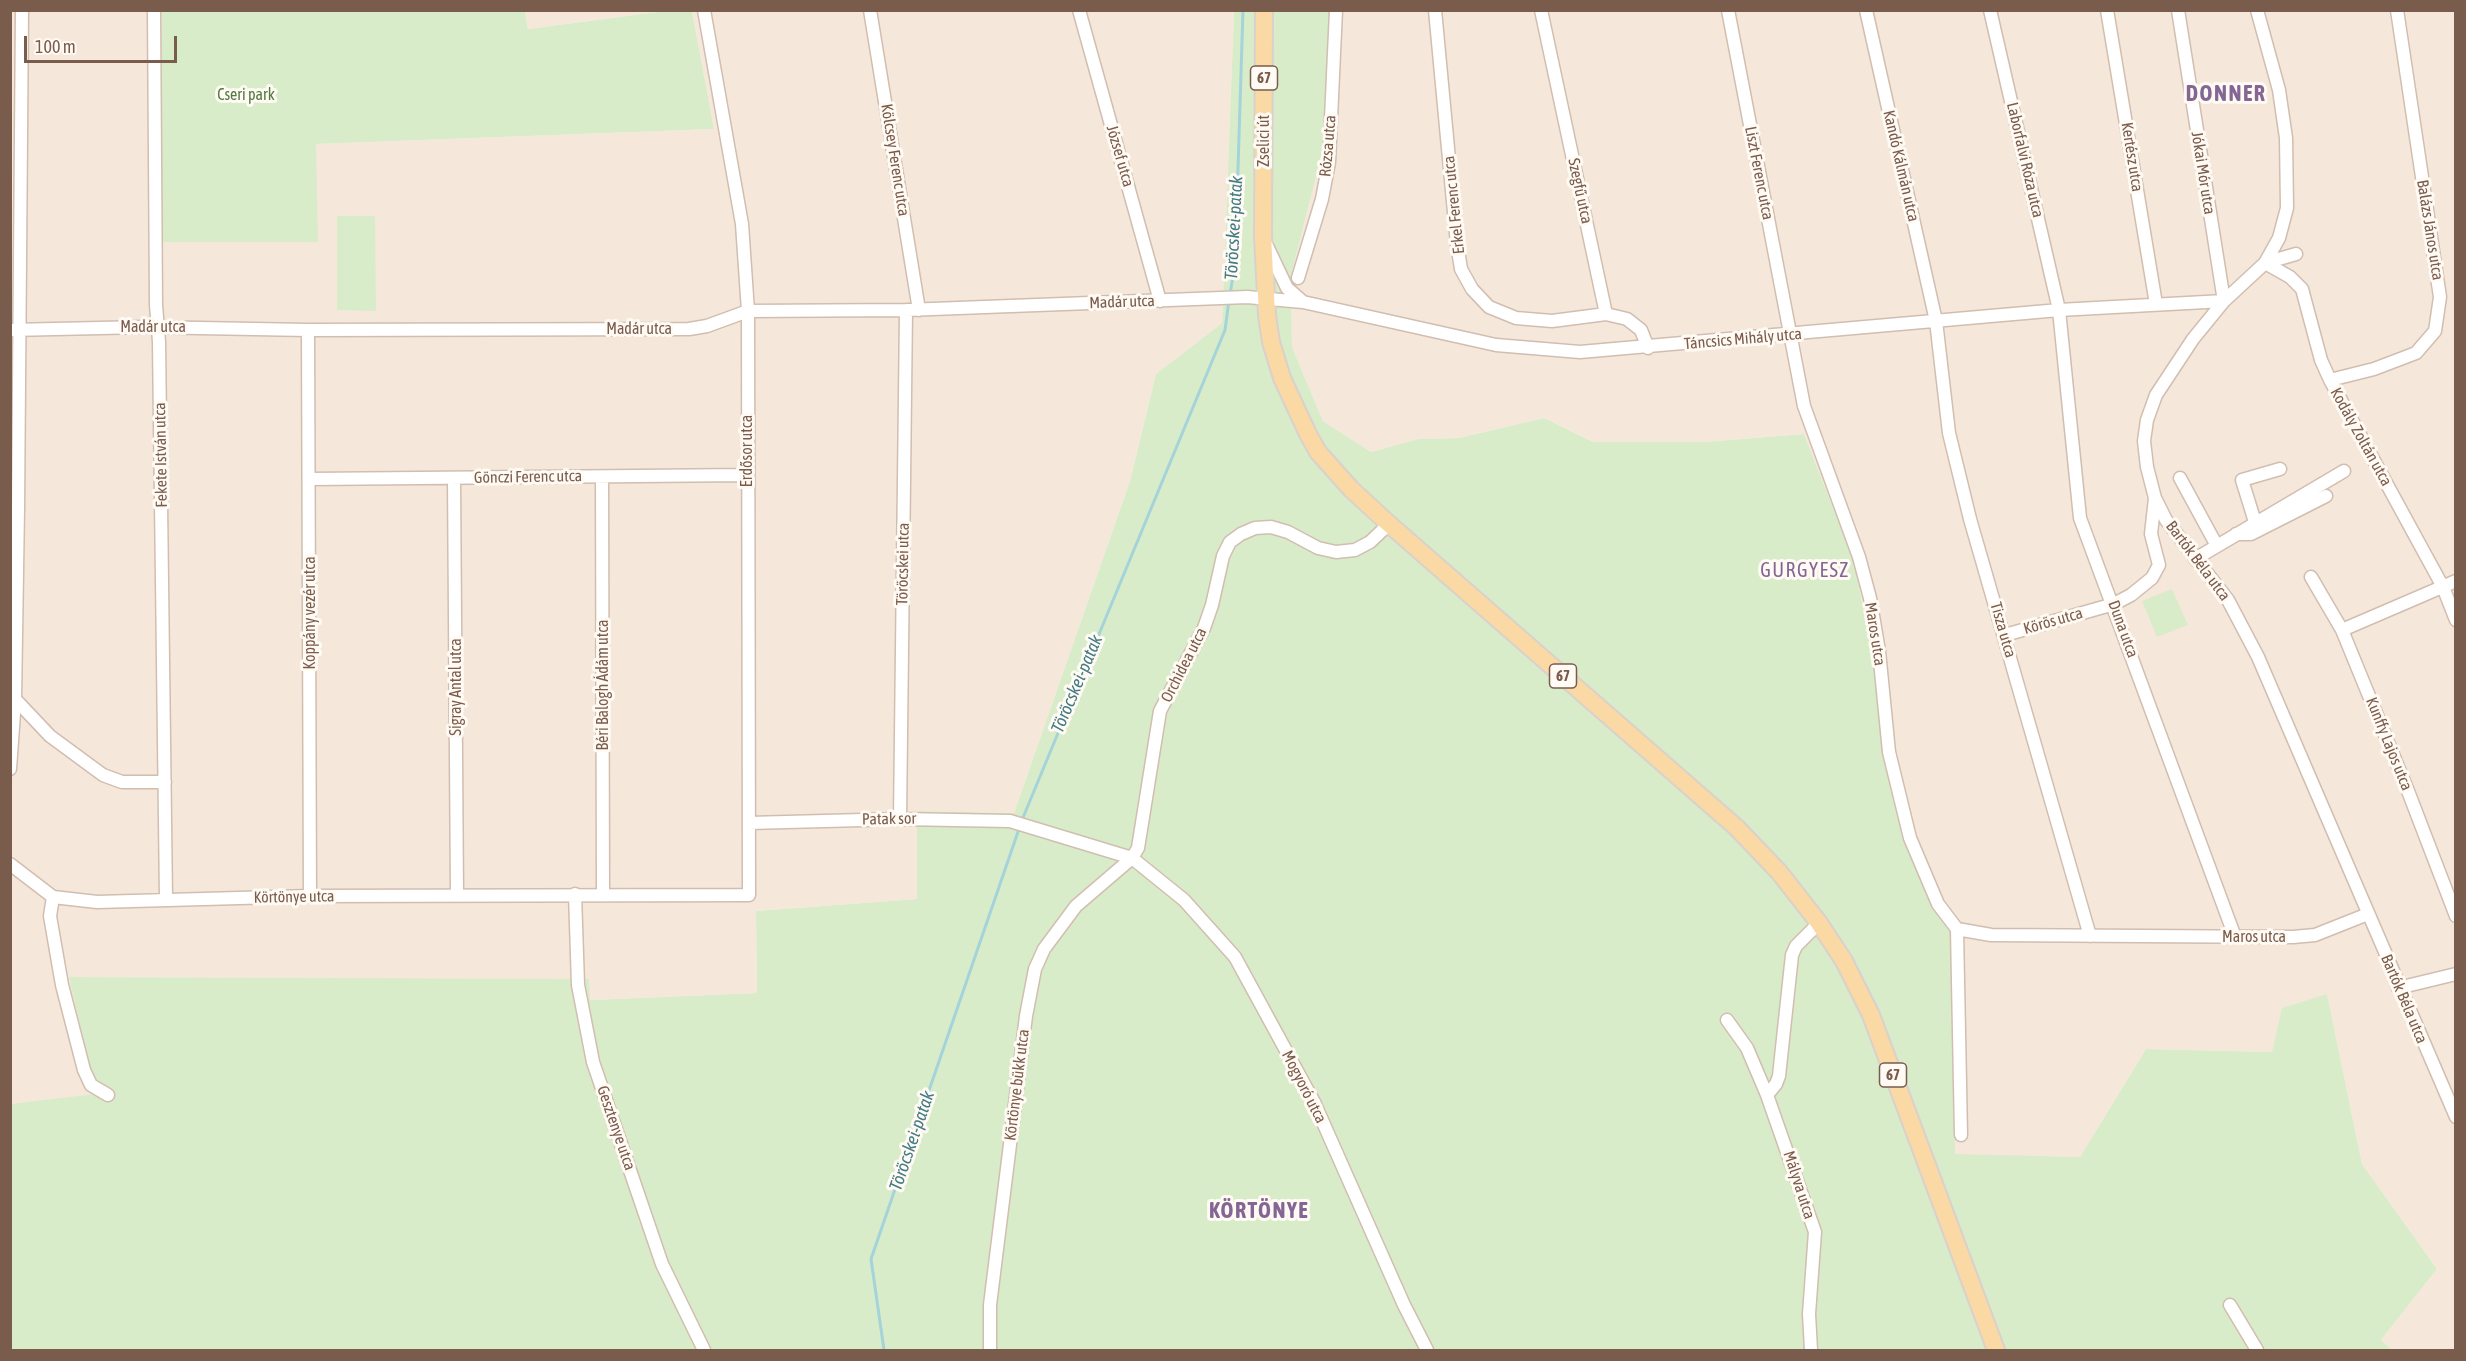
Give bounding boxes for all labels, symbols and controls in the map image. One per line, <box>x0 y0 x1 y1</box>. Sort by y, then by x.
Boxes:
scale bar <box>27 24 180 62</box>
text: 100 m <box>35 36 76 57</box>
road number: 67 <box>1250 66 1278 90</box>
district label: DONNER <box>2186 81 2266 107</box>
park label: Cseri park <box>217 85 275 105</box>
street label: Laborfalvi Róza utca <box>2002 100 2048 220</box>
street label: Kölcsey Ferenc utca <box>877 103 913 217</box>
street label: Kandó Kálmán utca <box>1879 108 1923 224</box>
street label: Rózsa utca <box>1316 114 1340 178</box>
street label: Zselici út <box>1254 115 1274 167</box>
street label: Kertész utca <box>2117 121 2147 193</box>
street label: József utca <box>1102 123 1138 189</box>
street label: Liszt Ferenc utca <box>1741 125 1777 221</box>
street label: Jókai Mór utca <box>2187 130 2219 216</box>
street label: Erkel Ferenc utca <box>1439 155 1469 255</box>
street label: Szegfű utca <box>1564 157 1596 225</box>
water label: Töröcskei-patak <box>1220 175 1248 281</box>
street label: Balázs János utca <box>2413 178 2447 282</box>
street label: Madár utca <box>1089 291 1155 313</box>
street label: Madár utca <box>120 317 186 337</box>
street label: Madár utca <box>606 319 672 339</box>
street label: Táncsics Mihály utca <box>1683 324 1803 354</box>
street label: Kodály Zoltán utca <box>2326 384 2396 490</box>
street label: Fekete István utca <box>150 402 172 508</box>
street label: Erdősor utca <box>737 415 757 487</box>
street label: Gönczi Ferenc utca <box>474 466 582 488</box>
street label: Bartók Béla utca <box>2162 517 2234 605</box>
street label: Töröcskei utca <box>893 522 913 606</box>
street label: Koppány vezér utca <box>300 556 320 670</box>
district label: GURGYESZ <box>1760 559 1850 583</box>
street label: Duna utca <box>2104 598 2142 660</box>
street label: Tisza utca <box>1986 600 2020 660</box>
street label: Maros utca <box>1861 601 1889 667</box>
street label: Körös utca <box>2021 603 2085 639</box>
street label: Béri Balogh Ádám utca <box>593 619 613 751</box>
street label: Orchidea utca <box>1157 624 1211 706</box>
water label: Töröcskei-patak <box>1047 632 1107 736</box>
street label: Sigray Antal utca <box>446 638 466 736</box>
road number: 67 <box>1550 664 1576 688</box>
street label: Kunffy Lajos utca <box>2362 695 2416 793</box>
street label: Patak sor <box>862 809 916 829</box>
street label: Körtönye utca <box>253 887 335 907</box>
street label: Maros utca <box>2222 927 2286 947</box>
street label: Bartók Béla utca <box>2377 952 2431 1046</box>
street label: Körtönye bükk utca <box>1001 1028 1033 1142</box>
street label: Mogyoró utca <box>1278 1047 1330 1127</box>
road number: 67 <box>1880 1063 1906 1087</box>
street label: Gesztenye utca <box>593 1083 639 1173</box>
water label: Töröcskei-patak <box>885 1088 939 1194</box>
street label: Mályva utca <box>1779 1149 1819 1221</box>
district label: KÖRTÖNYE <box>1209 1198 1309 1224</box>

